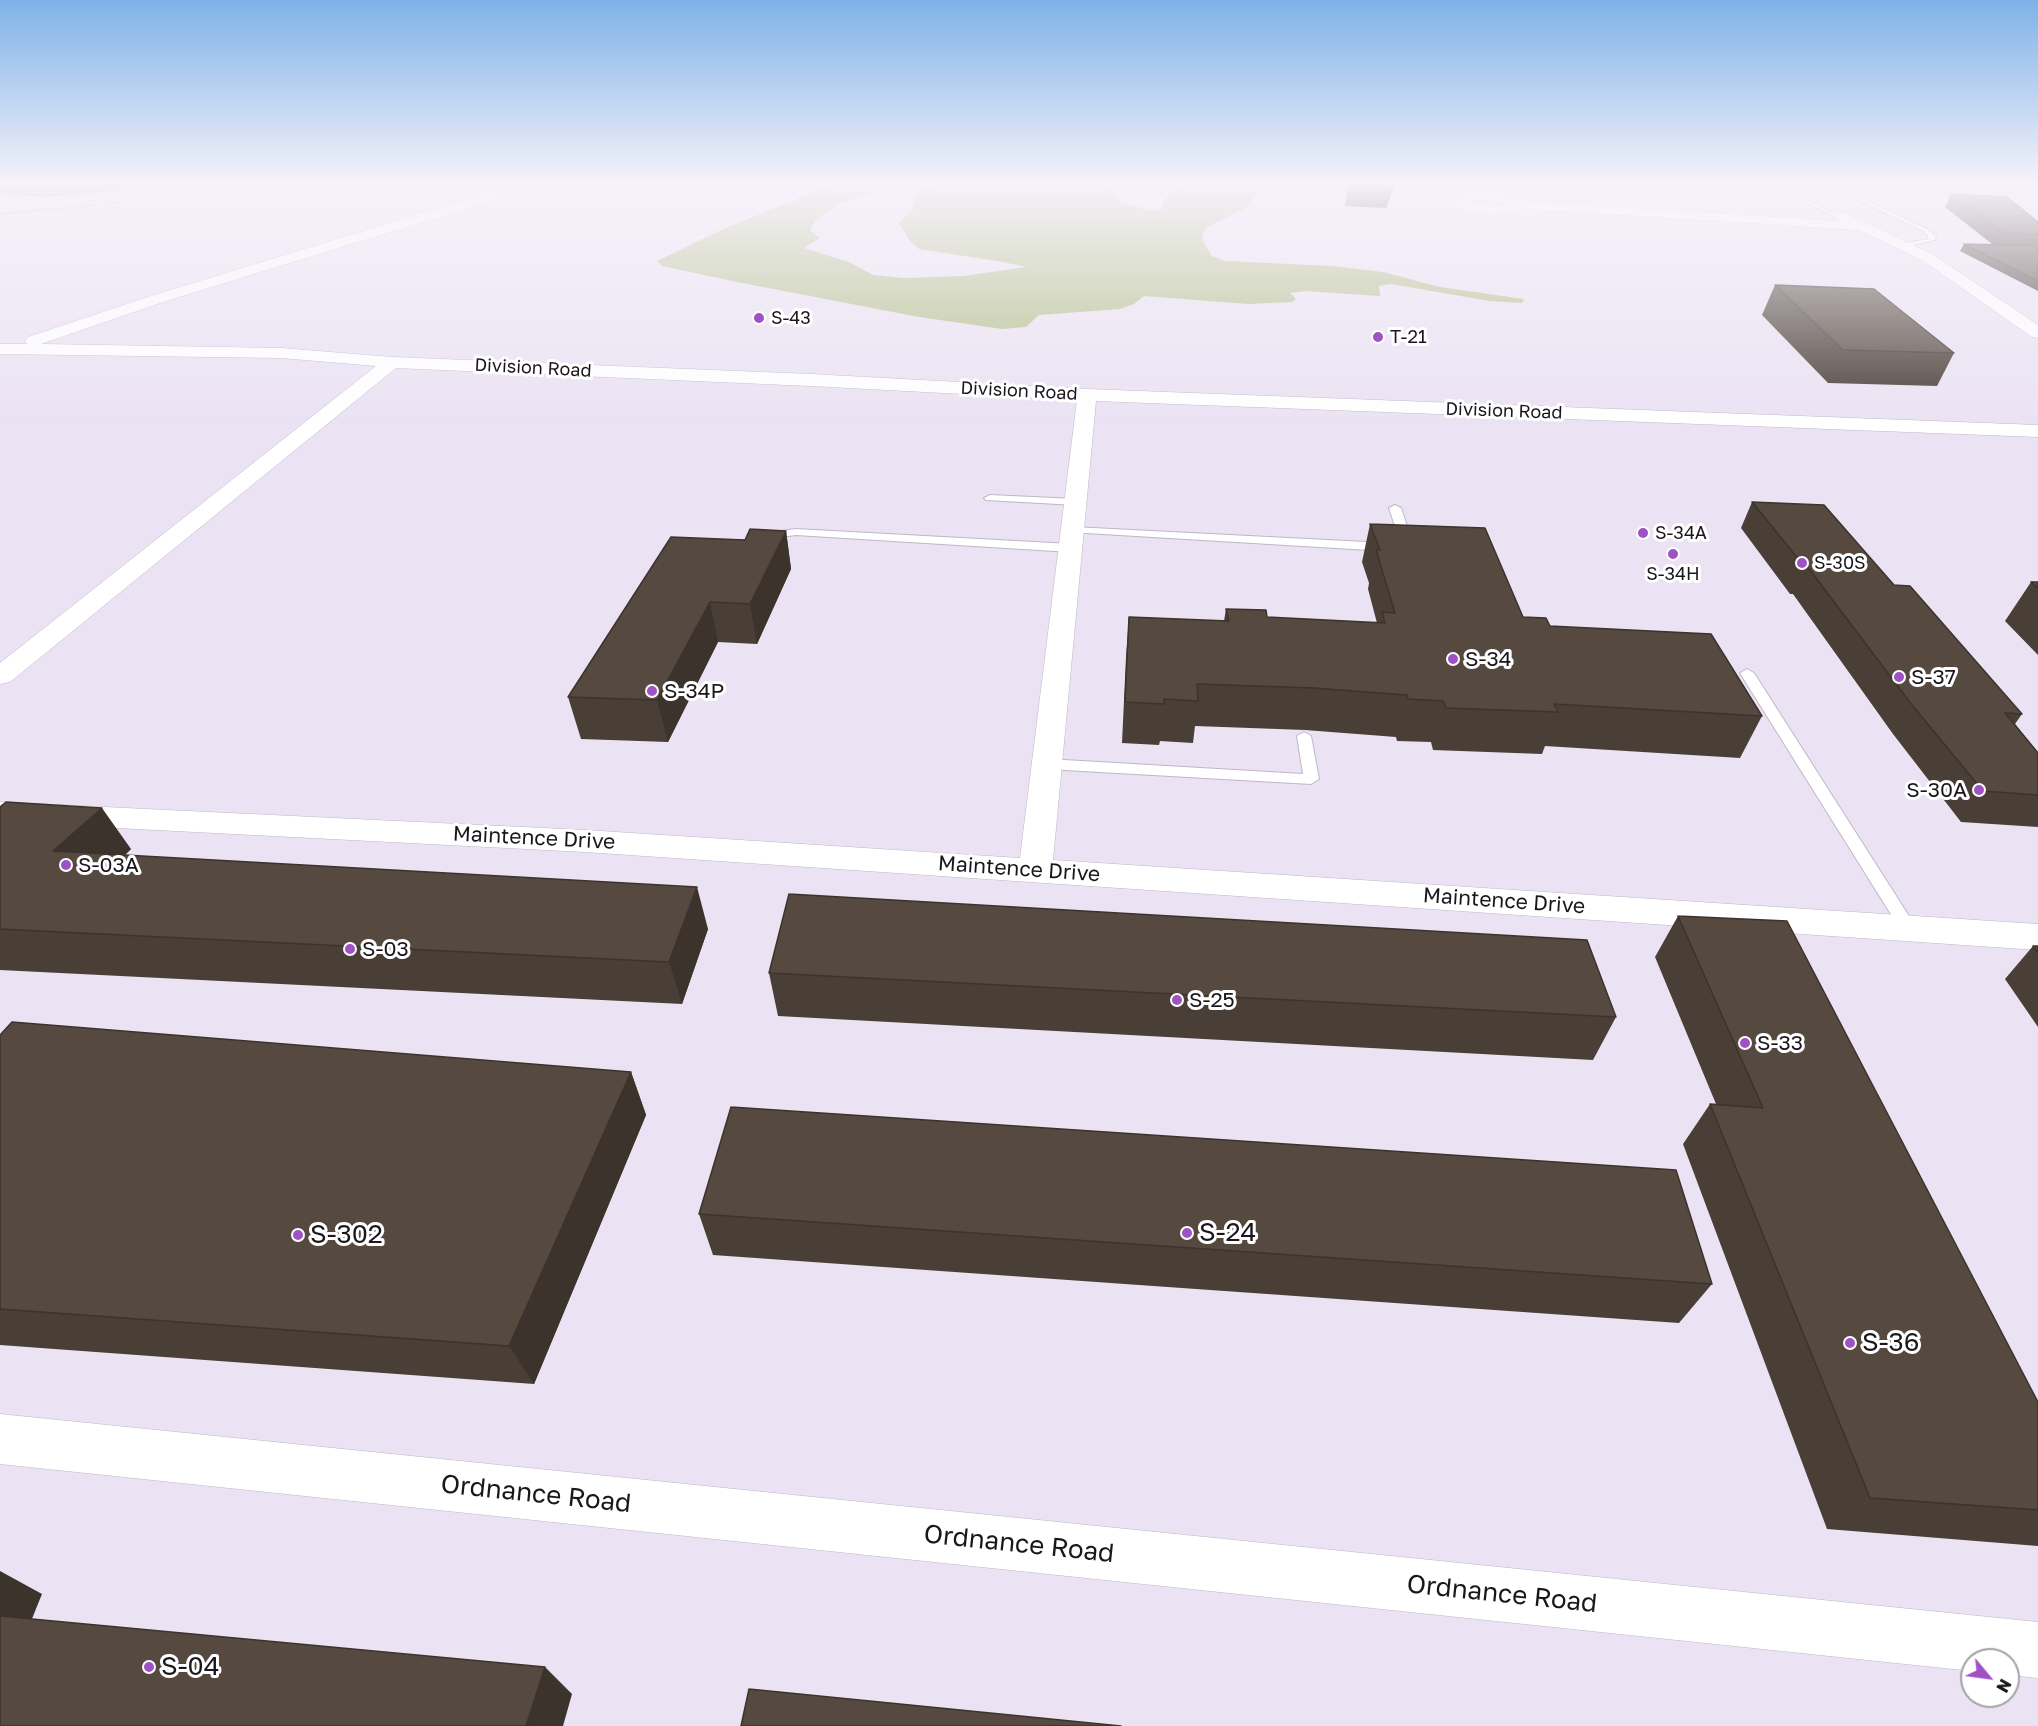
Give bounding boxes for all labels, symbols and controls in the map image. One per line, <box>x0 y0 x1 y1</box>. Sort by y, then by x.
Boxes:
place label: S-43 <box>771 307 811 329</box>
marker: S-43 <box>752 311 766 325</box>
place label: T-21 <box>1390 326 1427 348</box>
marker: T-21 <box>1371 330 1385 344</box>
street label: Division Road <box>474 354 592 382</box>
street label: Division Road <box>960 377 1078 405</box>
street label: Division Road <box>1445 398 1563 424</box>
place label: S-34A <box>1655 522 1707 544</box>
marker: S-34A <box>1636 526 1650 540</box>
marker: S-34H <box>1666 547 1680 561</box>
place label: S-30S <box>1814 552 1866 574</box>
marker: S-30S <box>1795 556 1809 570</box>
place label: S-34H <box>1646 563 1700 585</box>
place label: S-34 <box>1465 646 1512 672</box>
marker: S-34 <box>1446 652 1460 666</box>
place label: S-37 <box>1911 664 1956 690</box>
marker: S-37 <box>1892 670 1906 684</box>
place label: S-34P <box>664 678 724 704</box>
marker: S-34P <box>645 684 659 698</box>
place label: S-30A <box>1906 777 1967 803</box>
marker: S-30A <box>1972 783 1986 797</box>
street label: Maintence Drive <box>452 821 616 855</box>
street label: Maintence Drive <box>937 851 1101 887</box>
place label: S-03A <box>78 852 139 878</box>
marker: S-03A <box>59 858 73 872</box>
street label: Maintence Drive <box>1422 883 1586 919</box>
place label: S-03 <box>362 936 409 962</box>
marker: S-03 <box>343 942 357 956</box>
place label: S-25 <box>1189 987 1235 1013</box>
marker: S-25 <box>1170 993 1184 1007</box>
place label: S-33 <box>1757 1030 1803 1056</box>
marker: S-33 <box>1738 1036 1752 1050</box>
place label: S-24 <box>1199 1217 1256 1249</box>
place label: S-302 <box>310 1219 383 1251</box>
marker: S-24 <box>1180 1226 1194 1240</box>
marker: S-302 <box>291 1228 305 1242</box>
place label: S-36 <box>1862 1327 1919 1359</box>
marker: S-36 <box>1843 1336 1857 1350</box>
street label: Ordnance Road <box>439 1468 633 1520</box>
street label: Ordnance Road <box>922 1518 1116 1570</box>
street label: Ordnance Road <box>1405 1568 1599 1620</box>
north arrow <box>1960 1648 2020 1708</box>
place label: S-04 <box>161 1651 219 1683</box>
marker: S-04 <box>142 1660 156 1674</box>
text: N <box>1992 1676 2016 1696</box>

